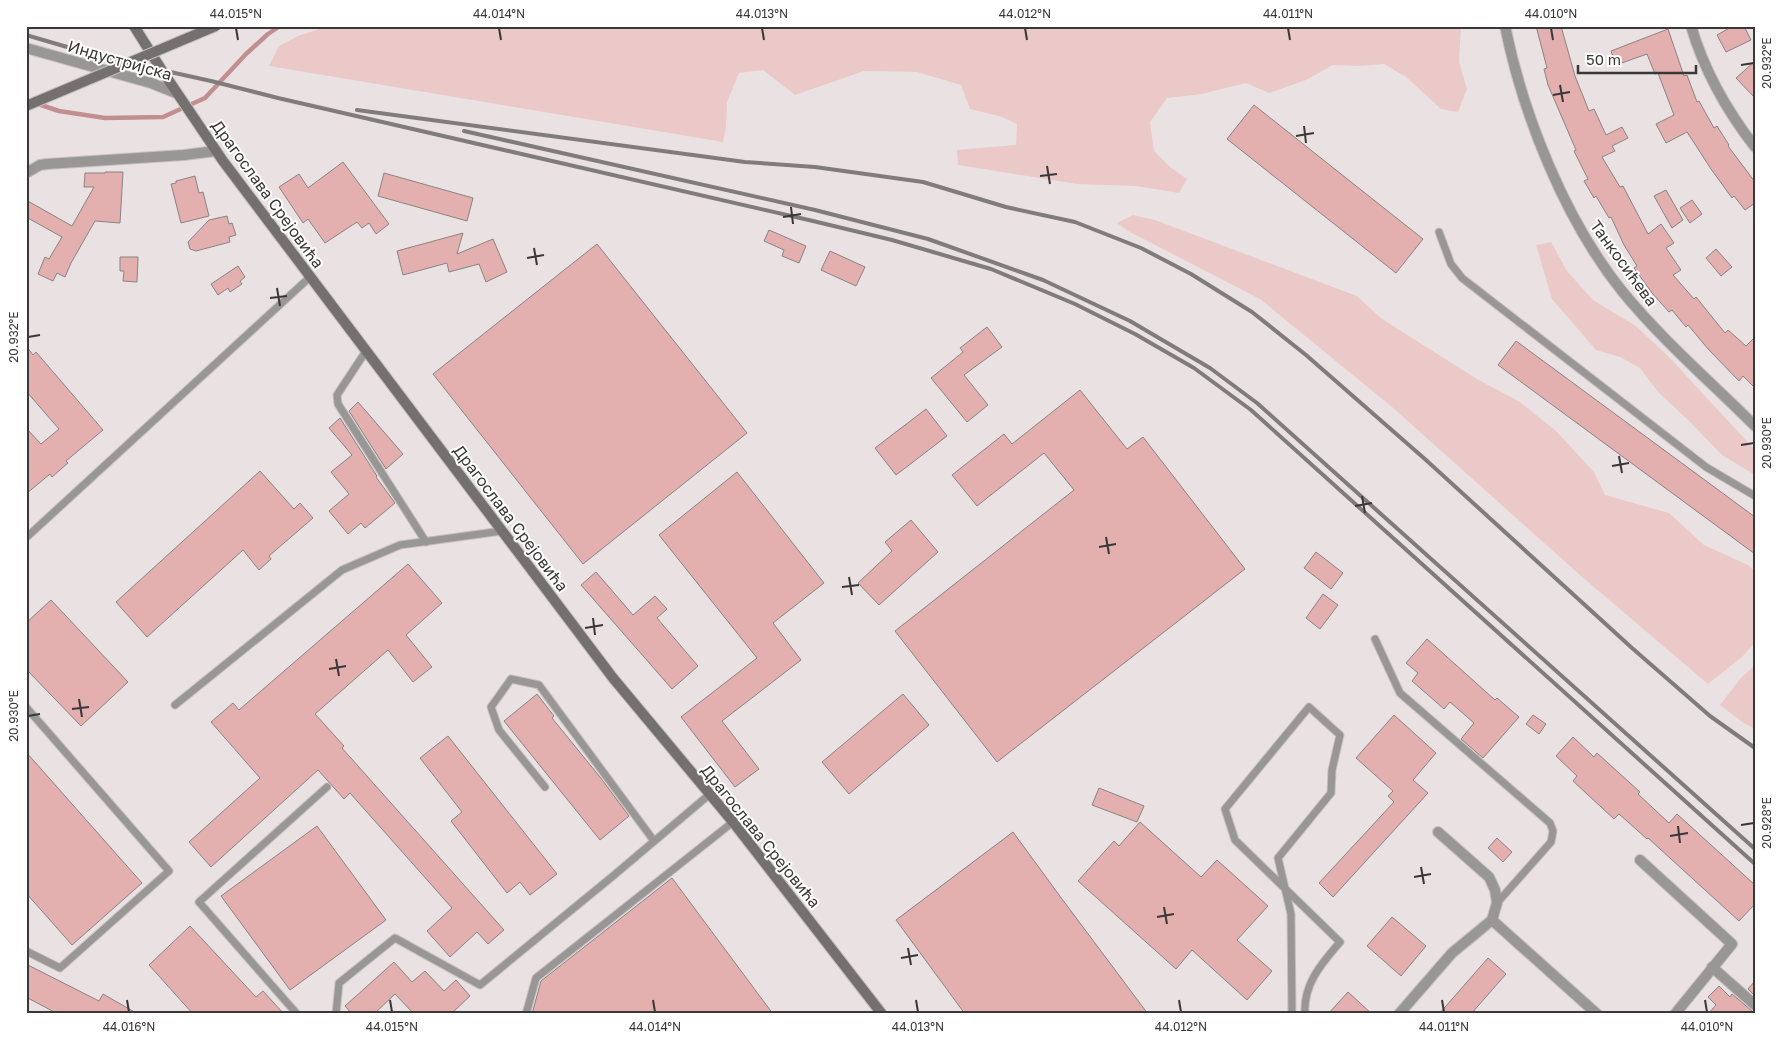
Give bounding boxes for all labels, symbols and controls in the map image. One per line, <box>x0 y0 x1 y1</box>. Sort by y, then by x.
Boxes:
text: 44.015°N <box>210 6 262 21</box>
text: 44.014°N <box>473 6 525 21</box>
text: 44.013°N <box>736 6 788 21</box>
text: 44.012°N <box>999 6 1051 21</box>
text: 44.011°N <box>1263 6 1313 21</box>
text: 44.010°N <box>1525 6 1577 21</box>
street label: Индустријска <box>66 36 174 84</box>
text: 20.932°E <box>1759 37 1774 89</box>
scale bar <box>1578 42 1696 74</box>
text: 50 m <box>1586 50 1621 68</box>
street label: Драгослава Срејовића <box>208 116 328 272</box>
street label: Танкосићева <box>1586 216 1662 310</box>
text: 20.932°E <box>6 311 21 363</box>
text: 20.930°E <box>1759 417 1774 469</box>
street label: Драгослава Срејовића <box>449 441 573 595</box>
text: 20.930°E <box>6 690 21 742</box>
street label: Драгослава Срејовића <box>697 760 825 912</box>
text: 20.928°E <box>1759 797 1774 849</box>
text: 44.016°N <box>103 1019 155 1034</box>
text: 44.015°N <box>366 1019 418 1034</box>
text: 44.014°N <box>629 1019 681 1034</box>
text: 44.013°N <box>892 1019 944 1034</box>
text: 44.012°N <box>1155 1019 1207 1034</box>
text: 44.011°N <box>1419 1019 1469 1034</box>
text: 44.010°N <box>1681 1019 1733 1034</box>

